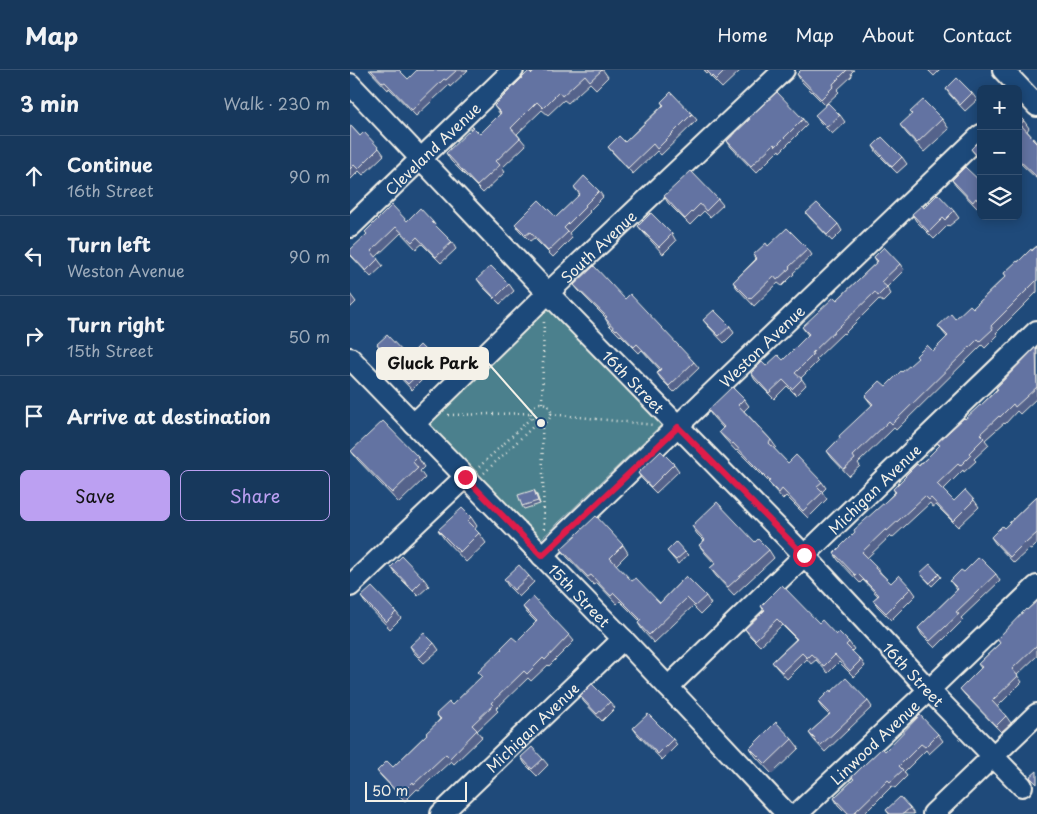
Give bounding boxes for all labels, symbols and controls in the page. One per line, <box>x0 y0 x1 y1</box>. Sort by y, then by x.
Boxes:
text: Map <box>25 17 78 53</box>
text: Home <box>717 21 767 48</box>
text: Map <box>795 21 834 48</box>
text: About <box>862 21 914 48</box>
text: Contact <box>942 21 1012 48</box>
map controls <box>977 85 1022 220</box>
button: + <box>977 85 1022 130</box>
text: 3 min <box>20 87 79 119</box>
text: Walk · 230 m <box>223 91 330 115</box>
street label: Cleveland Avenue <box>379 96 485 200</box>
button: − <box>977 130 1022 175</box>
text: Continue <box>67 150 153 178</box>
icon: ahead <box>20 162 48 190</box>
text: 90 m <box>289 164 330 188</box>
button: layers <box>977 175 1022 220</box>
text: 16th Street <box>67 178 153 202</box>
street label: South Avenue <box>555 204 641 288</box>
text: Turn left <box>67 230 151 258</box>
icon: left <box>20 242 48 270</box>
text: 90 m <box>289 244 330 268</box>
text: Weston Avenue <box>67 258 185 282</box>
street label: Weston Avenue <box>714 299 809 392</box>
text: Turn right <box>67 310 165 338</box>
icon: right <box>20 322 48 350</box>
text: 50 m <box>289 324 330 348</box>
text: 15th Street <box>67 338 153 362</box>
street label: 16th Street <box>597 344 671 418</box>
callout: Gluck Park <box>377 348 488 379</box>
text: Gluck Park <box>387 350 479 374</box>
icon: arrive <box>20 402 48 430</box>
text: Arrive at destination <box>67 402 271 430</box>
street label: Michigan Avenue <box>822 438 926 539</box>
route end <box>454 466 477 489</box>
button: Save <box>20 470 170 521</box>
button: Share <box>180 470 330 521</box>
route start <box>793 544 816 567</box>
street label: 15th Street <box>544 558 616 632</box>
street label: 16th Street <box>878 636 950 711</box>
street label: Michigan Avenue <box>480 676 584 777</box>
street label: Linwood Avenue <box>824 694 924 789</box>
scale bar <box>365 779 468 802</box>
text: 50 m <box>372 780 408 801</box>

